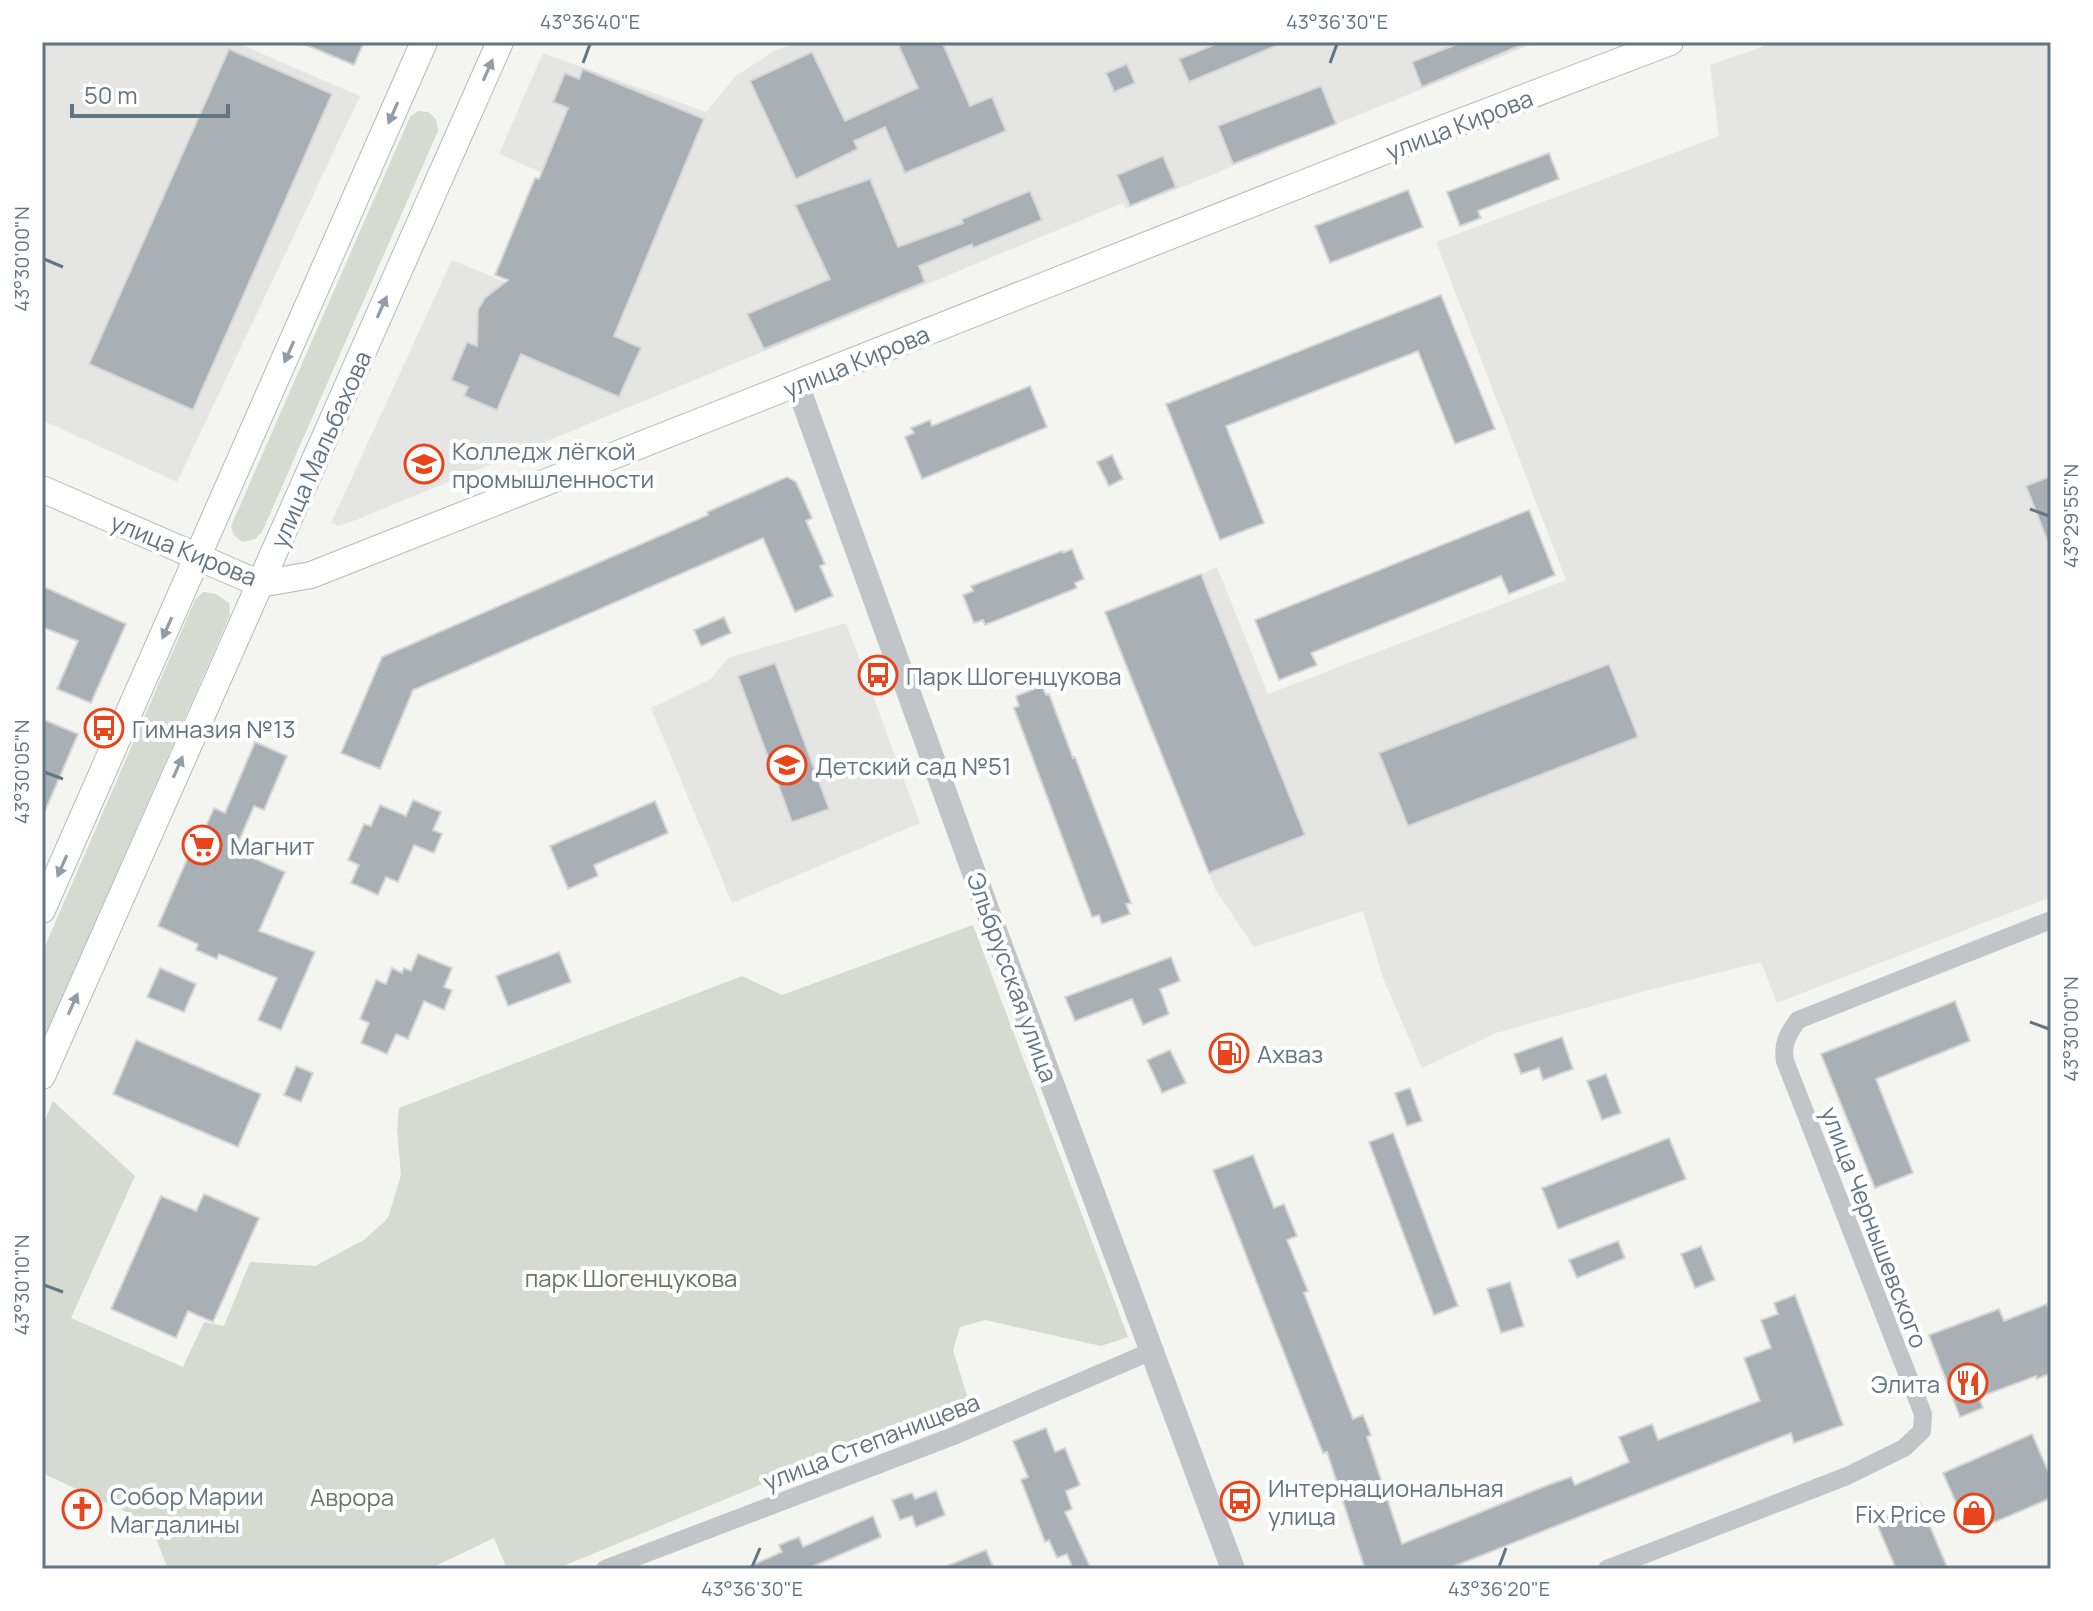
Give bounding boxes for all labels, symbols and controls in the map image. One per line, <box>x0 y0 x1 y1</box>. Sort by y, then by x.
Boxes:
text: 43°36'40"E <box>540 8 640 35</box>
text: 43°36'30"E <box>1286 8 1388 35</box>
one-way arrow <box>481 58 495 82</box>
scale bar <box>72 68 228 118</box>
text: 50 m <box>84 78 138 111</box>
street label: улица Кирова <box>1381 81 1537 167</box>
one-way arrow <box>386 102 400 125</box>
text: 43°30'00"N <box>8 206 35 312</box>
one-way arrow <box>376 296 389 319</box>
street label: улица Кирова <box>778 317 934 405</box>
one-way arrow <box>282 340 295 363</box>
street label: улица Мальбахова <box>262 345 378 553</box>
place label: Колледж лёгкой промышленности <box>452 434 654 495</box>
school or university icon: Колледж лёгкой промышленности <box>403 443 445 485</box>
text: 43°29'55"N <box>2057 464 2084 568</box>
street label: улица Кирова <box>106 505 262 593</box>
one-way arrow <box>160 616 174 640</box>
bus stop icon: Парк Шогенцукова <box>857 654 899 696</box>
place label: Парк Шогенцукова <box>906 659 1122 692</box>
bus stop icon: Гимназия №13 <box>83 707 125 749</box>
place label: Гимназия №13 <box>132 712 296 745</box>
text: 43°30'05"N <box>8 720 35 824</box>
school or university icon: Детский сад №51 <box>766 744 808 786</box>
place label: Детский сад №51 <box>815 749 1011 782</box>
one-way arrow <box>172 755 185 778</box>
supermarket icon: Магнит <box>181 824 223 866</box>
place label: Магнит <box>230 829 315 862</box>
one-way arrow <box>55 854 68 878</box>
street label: Эльбрусская улица <box>960 868 1066 1086</box>
text: 43°30'00"N <box>2057 976 2084 1082</box>
one-way arrow <box>67 993 80 1016</box>
fuel station icon: Ахваз <box>1208 1032 1250 1074</box>
place label: Ахваз <box>1257 1037 1323 1070</box>
street label: улица Чернышевского <box>1814 1102 1936 1352</box>
text: 43°30'10"N <box>8 1235 35 1335</box>
park label: парк Шогенцукова <box>525 1261 737 1294</box>
restaurant icon: Элита <box>1947 1362 1989 1404</box>
place label: Элита <box>1871 1367 1940 1400</box>
street label: улица Степанищева <box>758 1384 984 1498</box>
place label: Интернациональная улица <box>1268 1471 1504 1532</box>
place label: Собор Марии Магдалины <box>110 1479 264 1540</box>
park label: Аврора <box>310 1480 394 1513</box>
bus stop icon: Интернациональная улица <box>1219 1480 1261 1522</box>
church icon: Собор Марии Магдалины <box>61 1488 103 1530</box>
shop icon: Fix Price <box>1953 1492 1995 1534</box>
place label: Fix Price <box>1855 1497 1946 1530</box>
text: 43°36'30"E <box>701 1575 803 1602</box>
text: 43°36'20"E <box>1448 1575 1550 1602</box>

